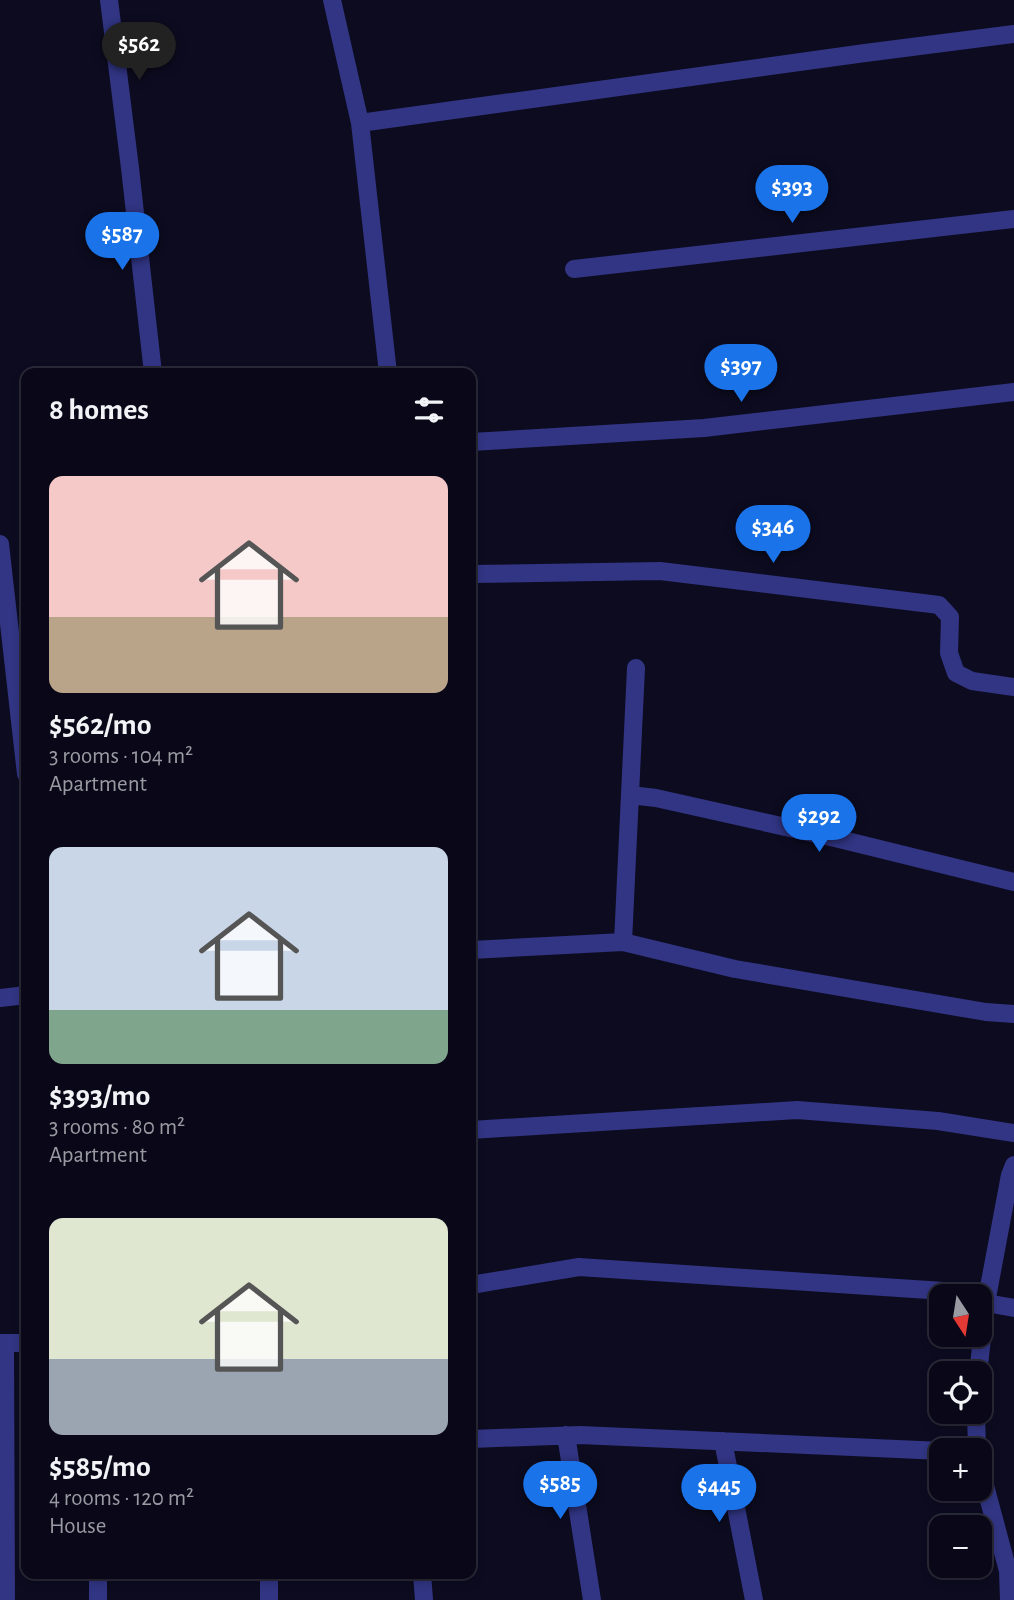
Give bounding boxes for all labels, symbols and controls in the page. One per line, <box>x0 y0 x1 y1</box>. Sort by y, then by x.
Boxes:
pin: $562 <box>98 22 180 82</box>
text: $562 <box>118 33 160 56</box>
pin: $393 <box>751 166 833 225</box>
text: $393 <box>771 176 813 199</box>
pin: $587 <box>81 212 163 272</box>
text: $587 <box>101 223 143 246</box>
pin: $397 <box>700 344 782 404</box>
text: $397 <box>720 355 762 378</box>
icon: filters <box>410 391 448 429</box>
text: 8 homes <box>49 395 149 425</box>
pin: $346 <box>732 505 814 565</box>
text: $346 <box>752 516 794 539</box>
icon: home <box>186 522 312 648</box>
text: $562/mo <box>49 710 152 740</box>
text: 3 rooms · 104 m² <box>49 745 193 768</box>
text: Apartment <box>49 773 147 796</box>
pin: $292 <box>778 794 860 854</box>
text: $292 <box>797 805 841 828</box>
icon: home <box>186 893 312 1019</box>
text: $393/mo <box>49 1081 150 1111</box>
text: 3 rooms · 80 m² <box>49 1116 185 1139</box>
text: Apartment <box>49 1144 147 1167</box>
icon: home <box>186 1264 312 1390</box>
north arrow <box>929 1284 992 1348</box>
map controls <box>929 1284 992 1578</box>
button: locate <box>929 1361 992 1424</box>
button: + <box>929 1438 992 1501</box>
text: $585/mo <box>49 1452 151 1482</box>
pin: $585 <box>519 1462 601 1521</box>
pin: $445 <box>678 1464 760 1524</box>
text: $585 <box>539 1472 581 1495</box>
text: $445 <box>697 1475 741 1498</box>
text: 4 rooms · 120 m² <box>49 1487 194 1510</box>
text: House <box>49 1515 106 1538</box>
button: − <box>929 1515 992 1578</box>

